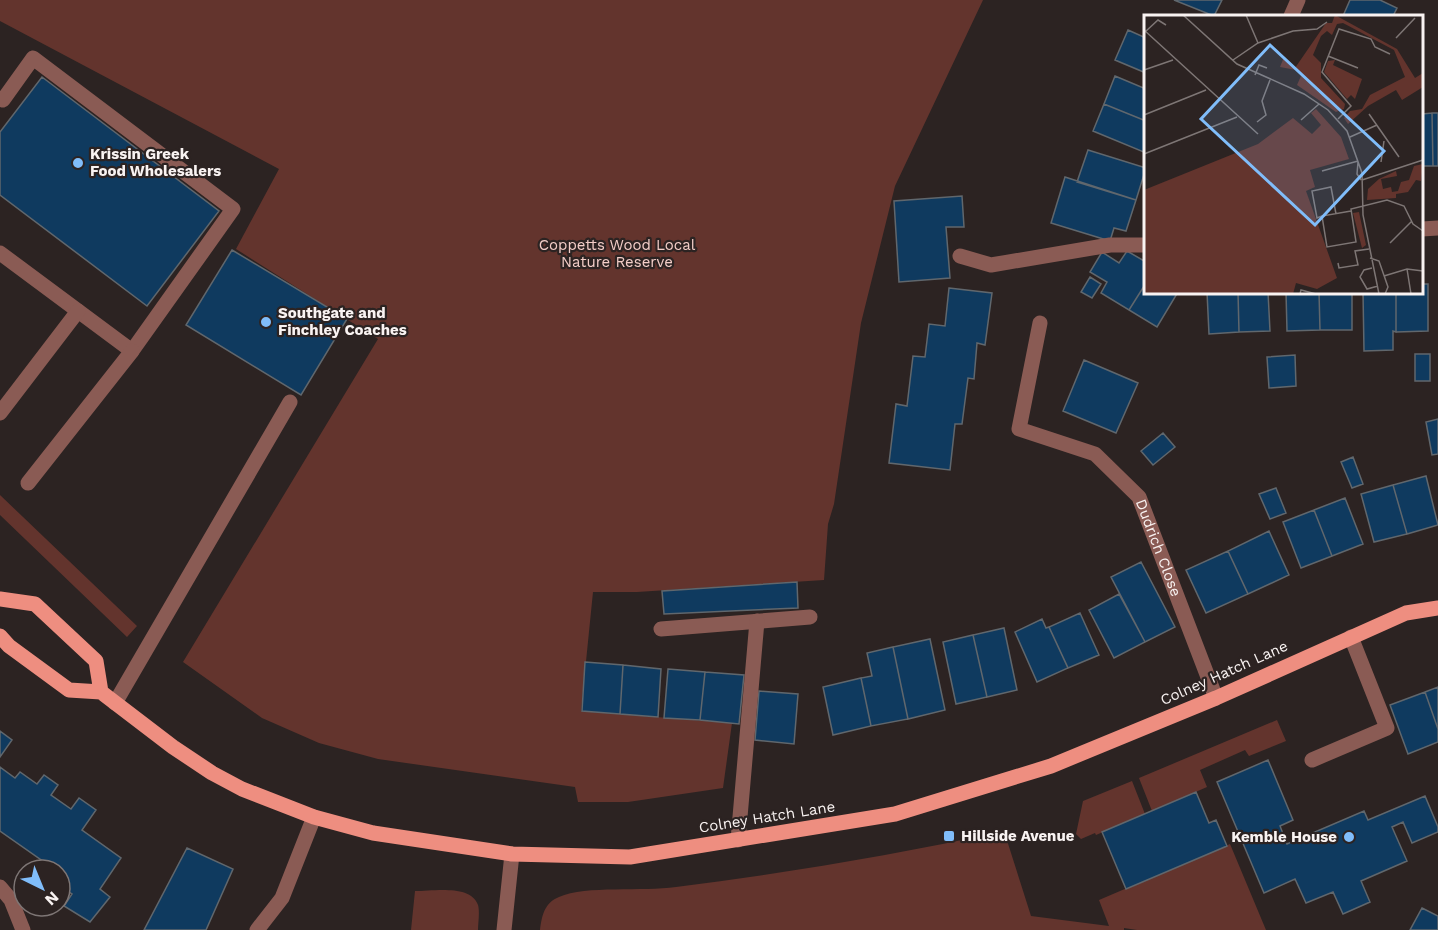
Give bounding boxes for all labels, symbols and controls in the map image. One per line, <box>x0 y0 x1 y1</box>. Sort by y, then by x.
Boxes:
inset map <box>1144 15 1423 294</box>
place label: Krissin Greek Food Wholesalers <box>90 145 221 180</box>
marker: Krissin Greek Food Wholesalers <box>71 156 85 170</box>
park label: Coppetts Wood Local Nature Reserve <box>539 236 696 271</box>
place label: Southgate and Finchley Coaches <box>278 304 407 339</box>
marker: Southgate and Finchley Coaches <box>259 315 273 329</box>
street label: Dudrich Close <box>1132 497 1185 599</box>
street label: Colney Hatch Lane <box>1158 637 1290 709</box>
street label: Colney Hatch Lane <box>698 797 836 837</box>
place label: Hillside Avenue <box>961 827 1075 845</box>
place label: Kemble House <box>1231 828 1337 846</box>
marker: Hillside Avenue <box>942 829 956 843</box>
marker: Kemble House <box>1342 830 1356 844</box>
north arrow <box>12 858 72 918</box>
text: N <box>41 888 63 910</box>

